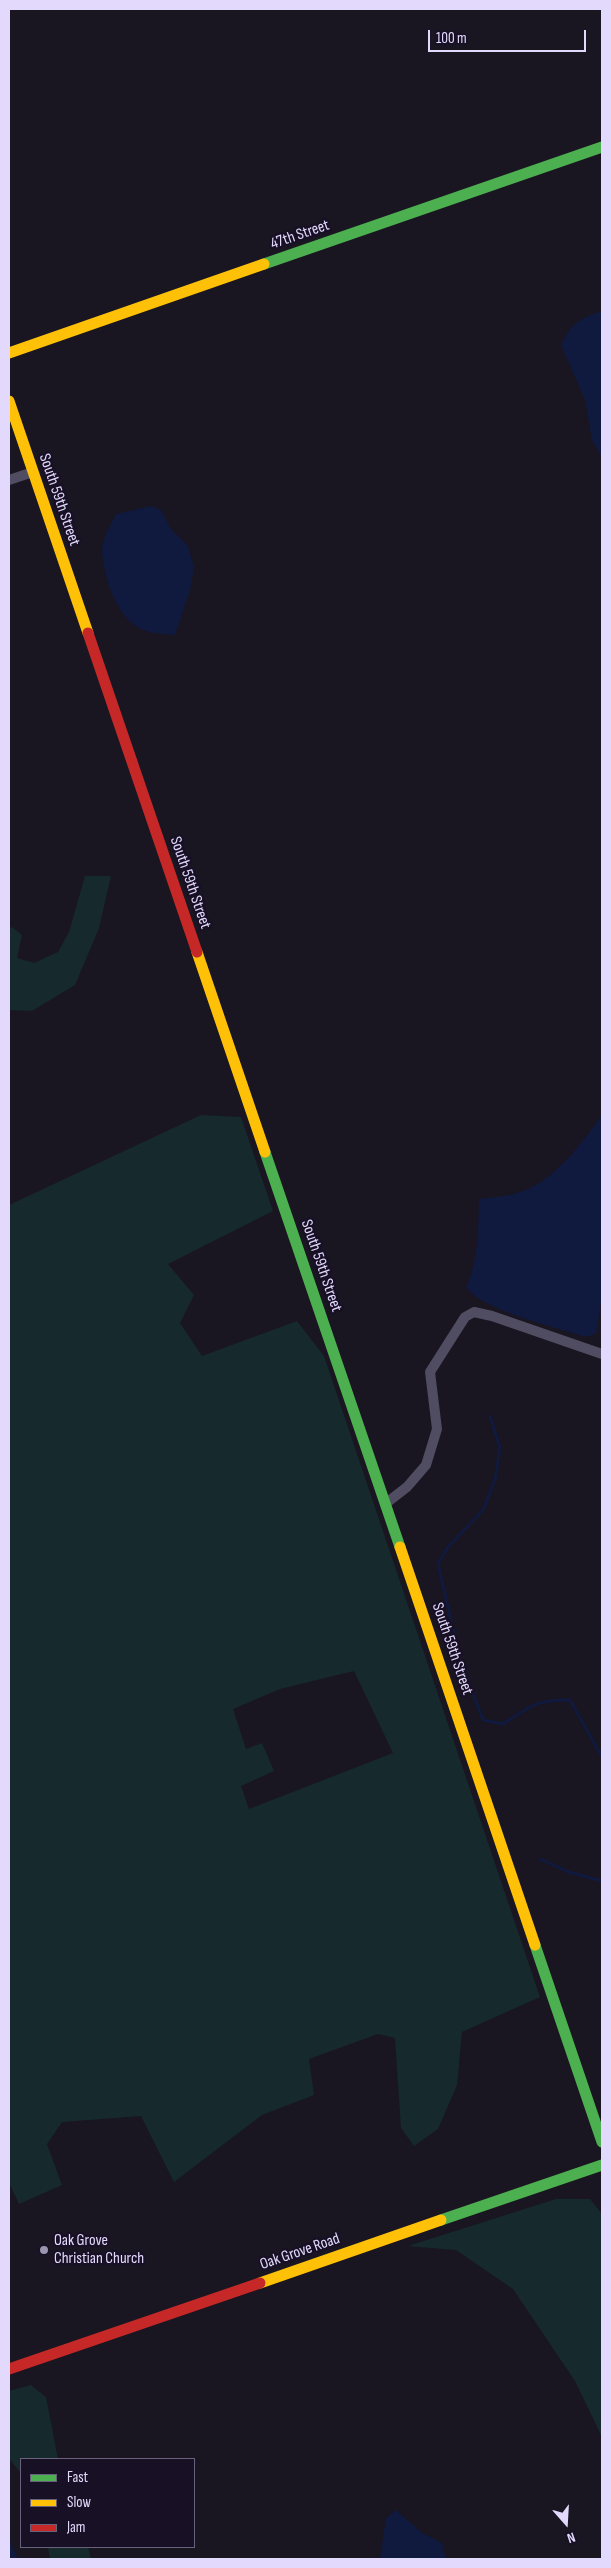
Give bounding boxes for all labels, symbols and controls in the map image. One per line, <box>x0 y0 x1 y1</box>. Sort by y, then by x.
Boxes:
scale bar <box>431 20 588 52</box>
text: 100 m <box>436 29 467 48</box>
street label: 47th Street <box>268 216 332 254</box>
street label: South 59th Street <box>34 451 84 549</box>
street label: South 59th Street <box>165 834 215 932</box>
street label: South 59th Street <box>296 1217 346 1315</box>
street label: South 59th Street <box>427 1600 477 1698</box>
street label: Oak Grove Road <box>258 2229 342 2275</box>
place label: Oak Grove Christian Church <box>54 2231 144 2269</box>
marker: Oak Grove Christian Church <box>38 2244 50 2256</box>
legend <box>20 2458 195 2548</box>
text: Fast <box>67 2468 88 2487</box>
text: Slow <box>67 2493 91 2512</box>
north arrow <box>541 2498 591 2548</box>
text: Jam <box>67 2518 85 2537</box>
text: N <box>565 2528 577 2547</box>

